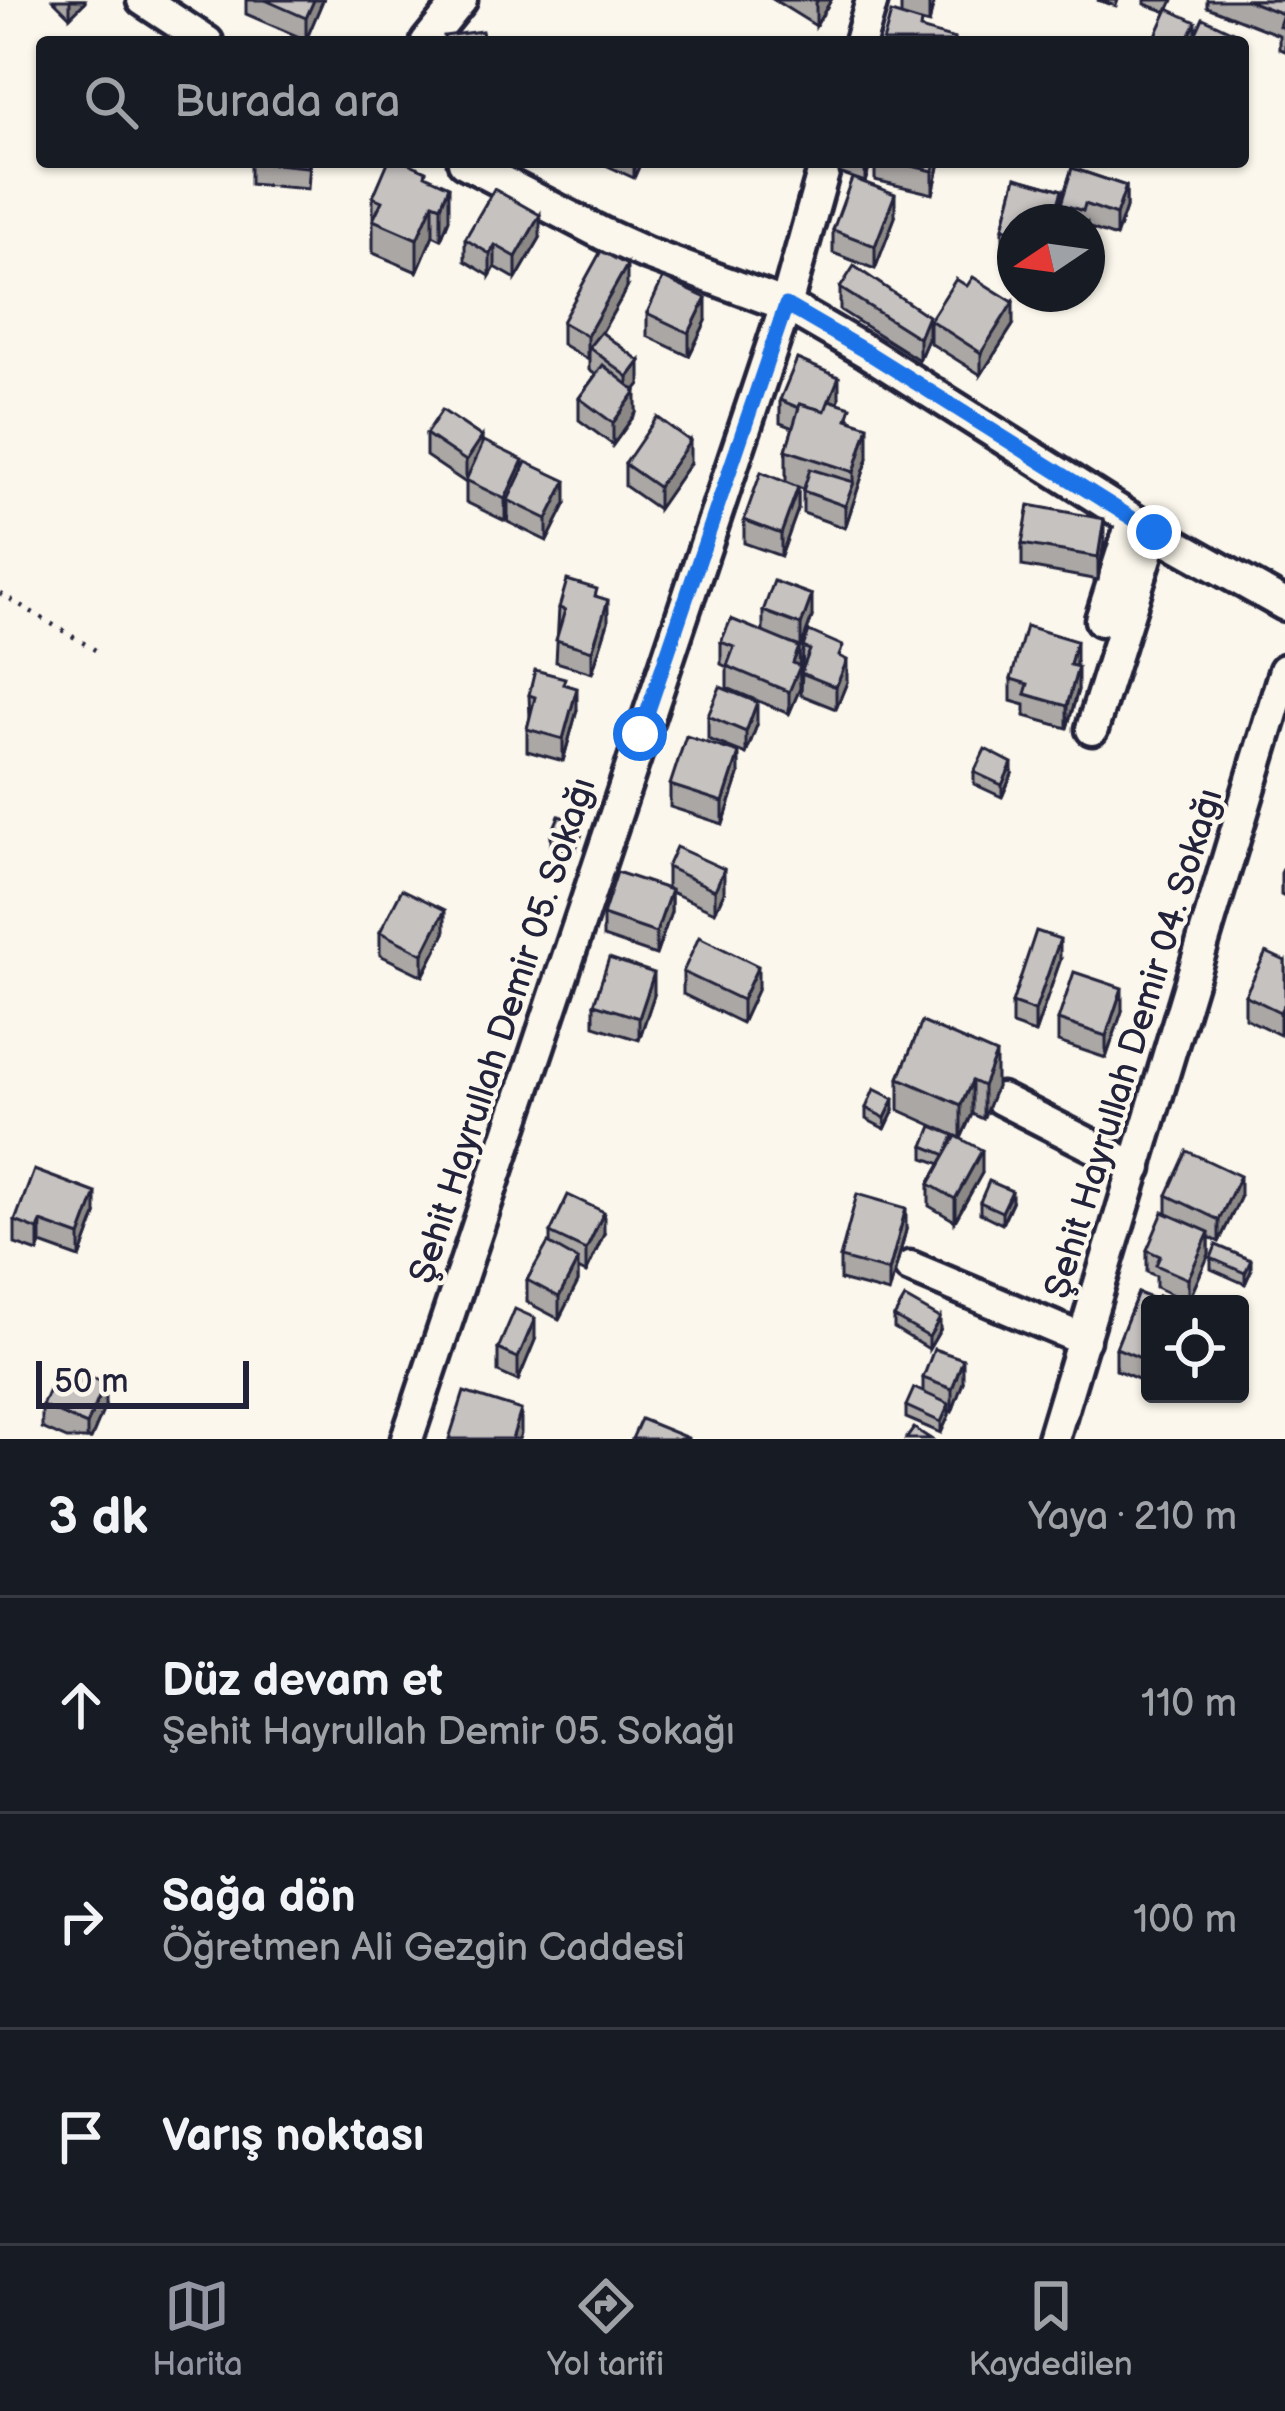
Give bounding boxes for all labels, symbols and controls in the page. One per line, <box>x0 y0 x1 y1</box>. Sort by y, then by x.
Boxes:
search box <box>36 36 1249 168</box>
icon: search <box>78 69 144 135</box>
text: Burada ara <box>174 75 400 130</box>
north arrow <box>997 204 1105 312</box>
route end <box>1127 505 1181 559</box>
route start <box>613 707 667 761</box>
street label: Şehit Hayrullah Demir 05. Sokağı <box>401 773 606 1289</box>
street label: Şehit Hayrullah Demir 04. Sokağı <box>1036 784 1232 1304</box>
map controls <box>1141 1295 1249 1403</box>
button: locate <box>1141 1295 1249 1403</box>
scale bar <box>36 1355 249 1408</box>
text: 50 m <box>54 1362 129 1402</box>
text: 3 dk <box>48 1487 148 1548</box>
text: Yaya · 210 m <box>1028 1494 1237 1541</box>
text: Düz devam et <box>162 1654 443 1709</box>
icon: ahead <box>48 1672 114 1738</box>
text: 110 m <box>1141 1681 1237 1728</box>
text: Şehit Hayrullah Demir 05. Sokağı <box>162 1709 735 1756</box>
text: Sağa dön <box>162 1870 356 1925</box>
icon: right <box>48 1888 114 1954</box>
text: 100 m <box>1133 1897 1237 1944</box>
text: Öğretmen Ali Gezgin Caddesi <box>162 1925 685 1972</box>
icon: arrive <box>48 2104 114 2170</box>
text: Varış noktası <box>162 2109 424 2164</box>
tab: Harita <box>152 2273 243 2385</box>
tab: Yol tarifi <box>547 2273 664 2385</box>
tab: Kaydedilen <box>969 2273 1133 2385</box>

